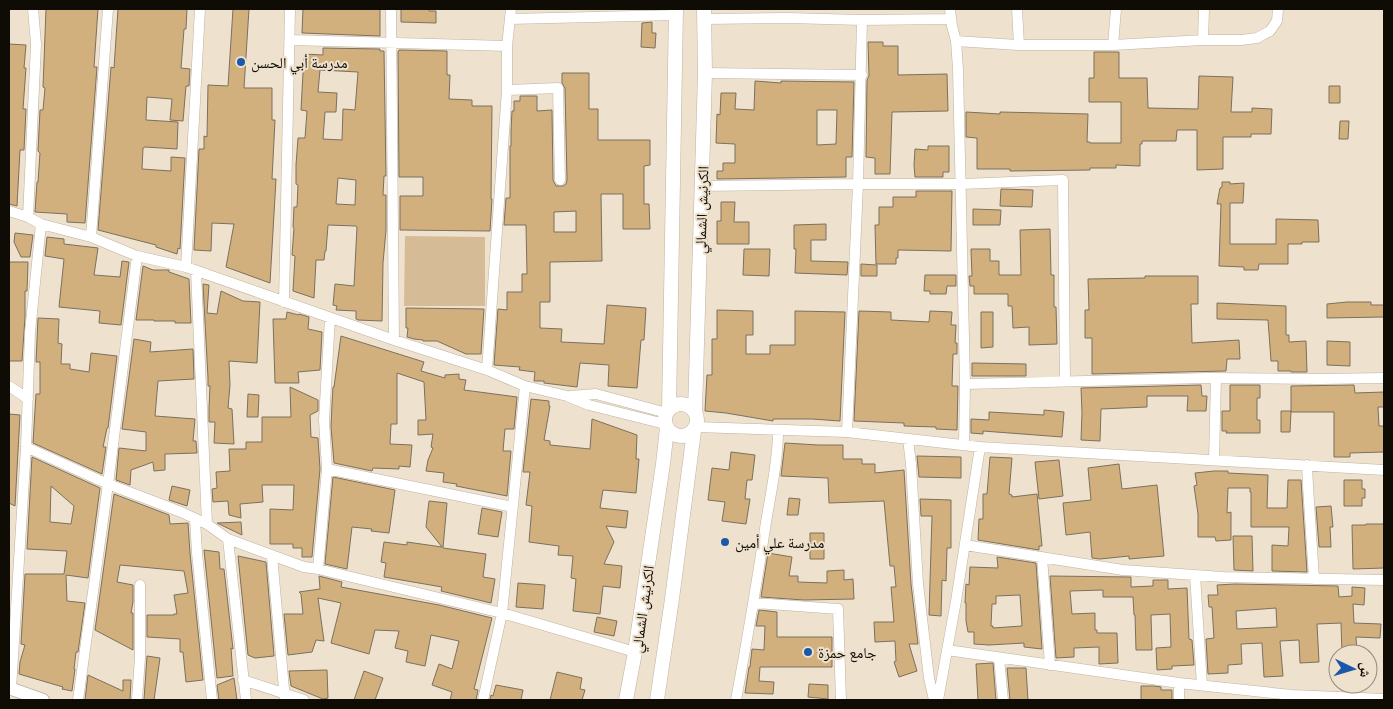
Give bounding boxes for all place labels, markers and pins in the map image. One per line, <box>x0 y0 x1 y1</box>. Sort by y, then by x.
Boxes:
place label: مدرسة أبي الحسن <box>251 53 348 75</box>
marker: مدرسة أبي الحسن <box>235 56 247 68</box>
place label: مدرسة علي أمين <box>735 533 824 555</box>
marker: مدرسة علي أمين <box>719 536 731 548</box>
place label: جامع حمزة <box>818 643 877 663</box>
marker: جامع حمزة <box>802 646 814 658</box>

